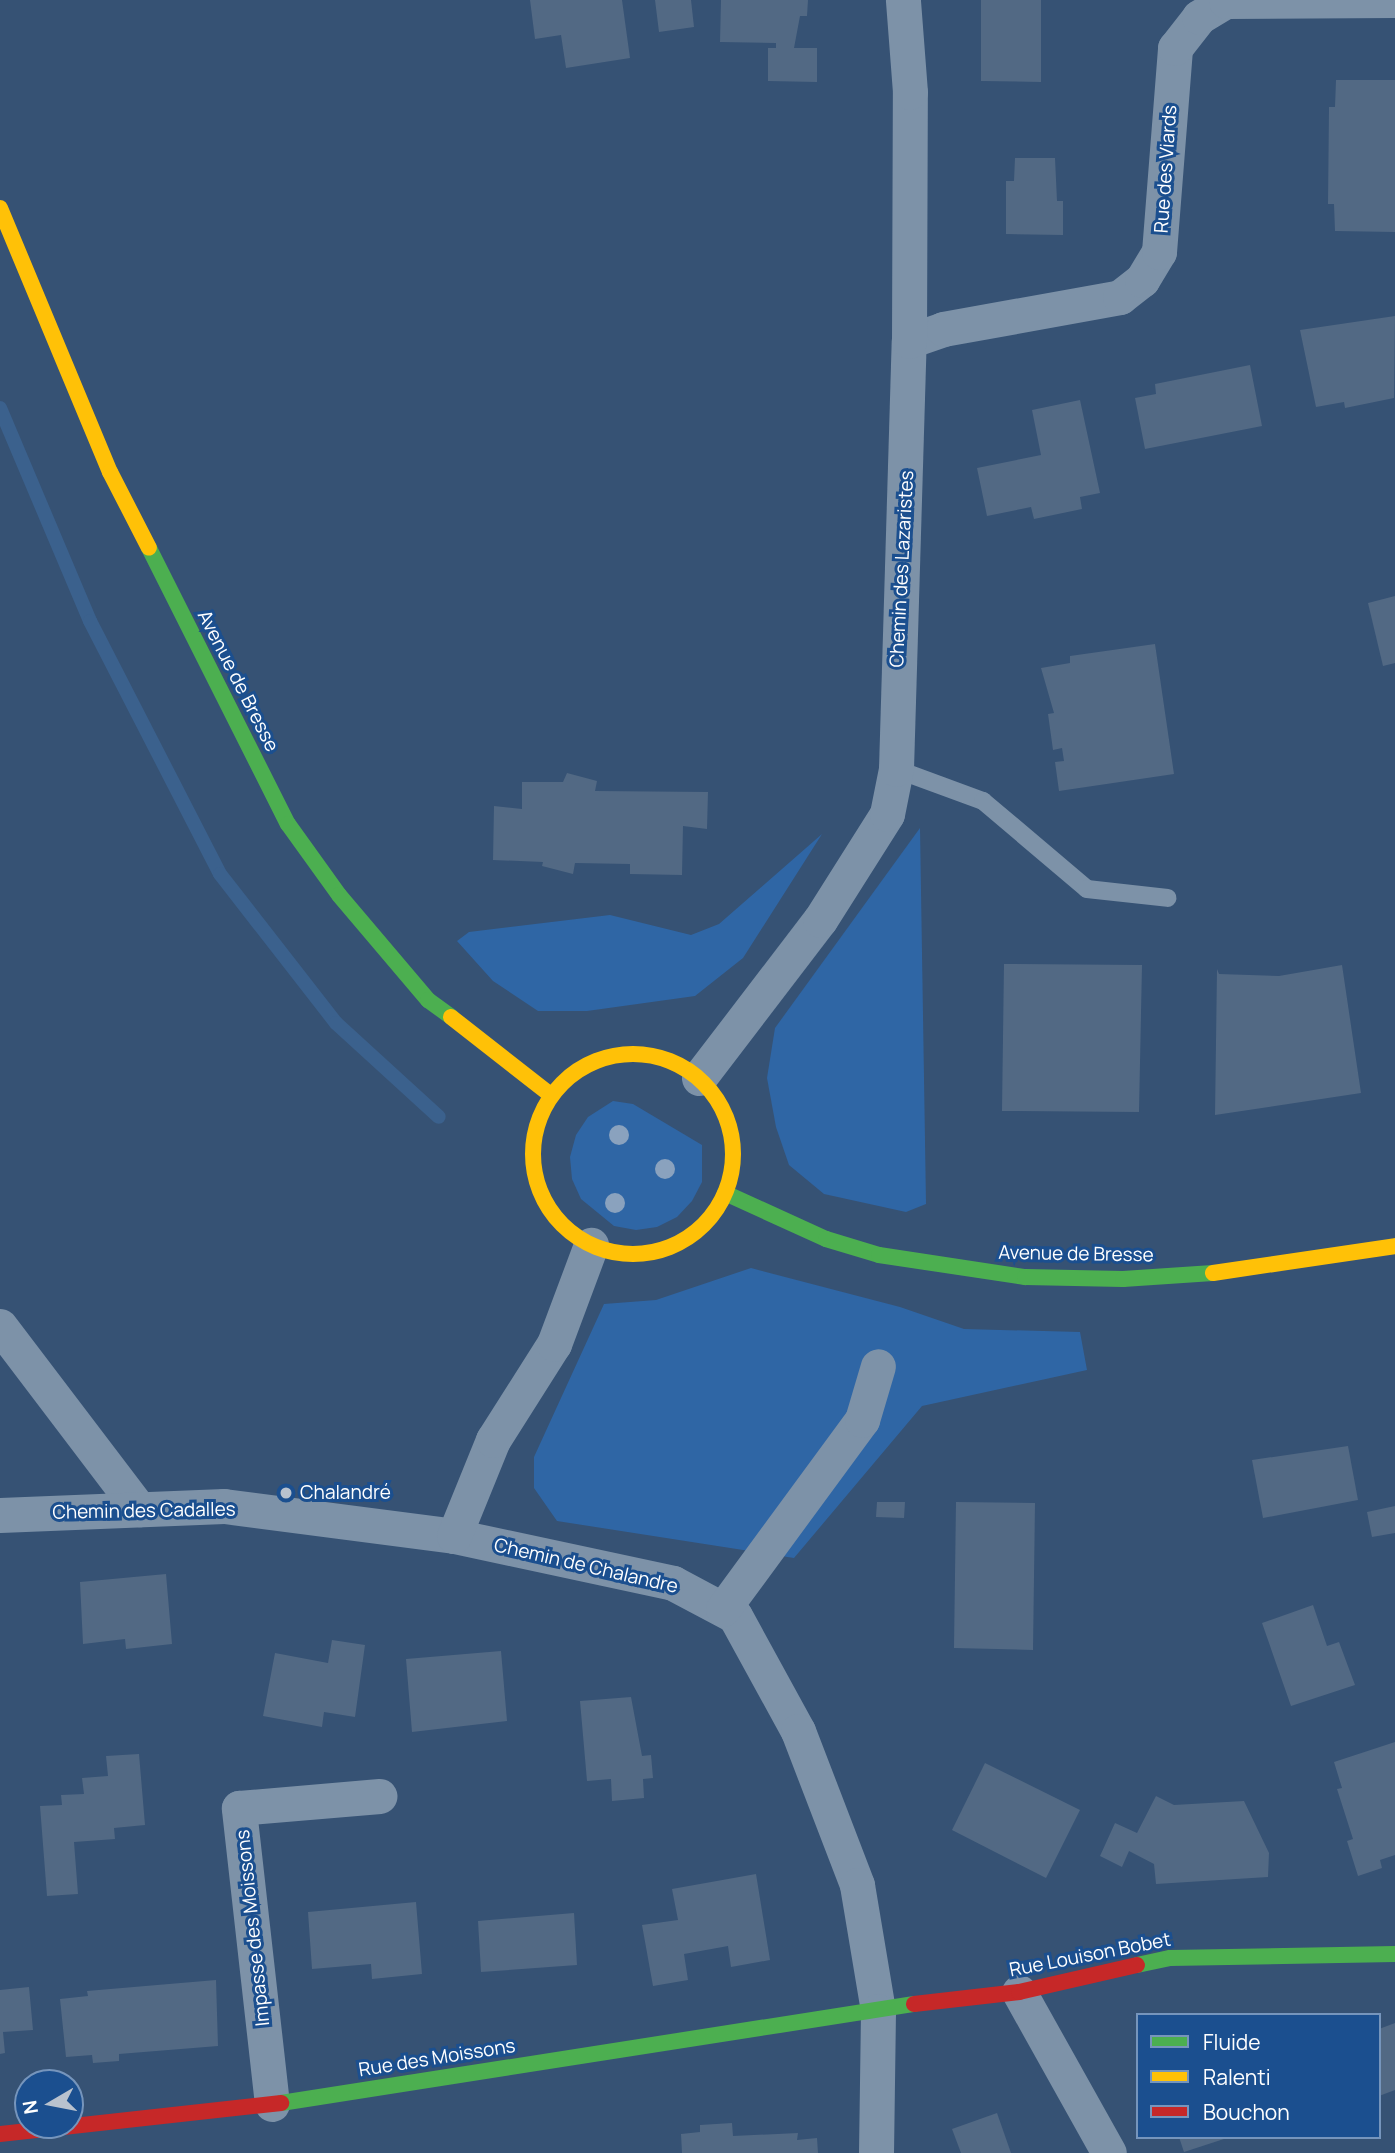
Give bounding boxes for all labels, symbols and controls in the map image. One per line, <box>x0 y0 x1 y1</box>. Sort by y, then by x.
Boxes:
street label: Rue des Viards <box>1150 104 1182 234</box>
street label: Chemin des Lazaristes <box>885 470 919 668</box>
street label: Avenue de Bresse <box>193 607 283 755</box>
street label: Avenue de Bresse <box>998 1241 1154 1267</box>
place label: Chalandré <box>300 1482 391 1504</box>
marker: Chalandré <box>278 1485 294 1501</box>
street label: Chemin des Cadalles <box>52 1498 236 1524</box>
street label: Chemin de Chalandre <box>492 1534 680 1598</box>
street label: Impasse des Moissons <box>231 1829 275 2027</box>
street label: Rue Louison Bobet <box>1007 1928 1173 1982</box>
legend <box>1136 2013 1381 2139</box>
text: Fluide <box>1203 2028 1261 2056</box>
street label: Rue des Moissons <box>357 2034 517 2082</box>
text: Ralenti <box>1203 2063 1271 2091</box>
north arrow <box>14 2069 84 2139</box>
text: N <box>16 2098 44 2116</box>
text: Bouchon <box>1203 2098 1290 2126</box>

